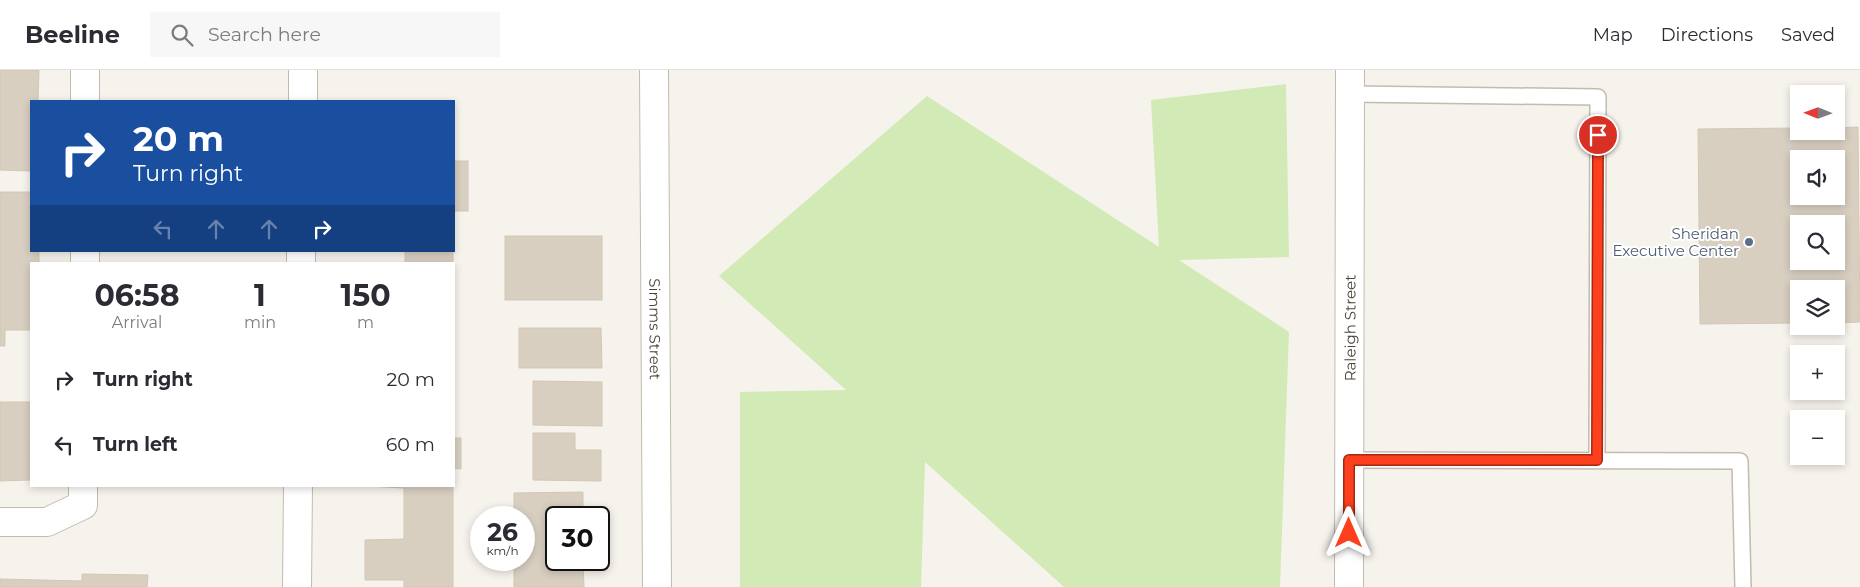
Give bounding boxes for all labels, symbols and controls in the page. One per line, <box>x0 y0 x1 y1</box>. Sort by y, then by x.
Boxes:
search box <box>150 12 500 57</box>
text: Beeline <box>25 20 120 49</box>
icon: search <box>168 21 196 49</box>
text: Search here <box>208 23 321 46</box>
text: Map <box>1593 24 1633 46</box>
text: Directions <box>1661 24 1753 46</box>
text: Saved <box>1781 24 1835 46</box>
north arrow <box>1790 85 1845 140</box>
map controls <box>1790 85 1845 465</box>
pin <box>1577 114 1619 156</box>
text: 20 m <box>133 117 224 160</box>
icon: right <box>50 120 115 185</box>
icon: arrive <box>1584 121 1612 149</box>
button: sound <box>1790 150 1845 205</box>
text: Turn right <box>133 160 243 187</box>
icon: left <box>149 215 177 243</box>
icon: ahead <box>202 215 230 243</box>
icon: ahead <box>255 215 283 243</box>
icon: right <box>308 215 336 243</box>
button: search <box>1790 215 1845 270</box>
place label: Sheridan Executive Center <box>1612 224 1739 260</box>
marker: Sheridan Executive Center <box>1743 236 1755 248</box>
street label: Raleigh Street <box>1340 275 1359 381</box>
text: 06:58 <box>94 277 179 314</box>
text: 1 <box>254 277 266 314</box>
text: 150 <box>341 277 391 314</box>
street label: Simms Street <box>646 278 665 380</box>
button: layers <box>1790 280 1845 335</box>
text: Arrival <box>112 313 162 332</box>
text: min <box>244 313 276 332</box>
text: m <box>357 313 374 332</box>
button: + <box>1790 345 1845 400</box>
icon: right <box>50 366 78 394</box>
text: Turn right <box>93 368 193 391</box>
text: 20 m <box>387 368 435 391</box>
button: − <box>1790 410 1845 465</box>
icon: left <box>50 431 78 459</box>
text: Turn left <box>93 433 178 456</box>
text: 60 m <box>386 433 435 456</box>
speed limit sign: 30 <box>545 506 610 571</box>
position arrow <box>1322 506 1374 558</box>
text: 26 <box>487 517 518 547</box>
text: km/h <box>486 543 519 558</box>

